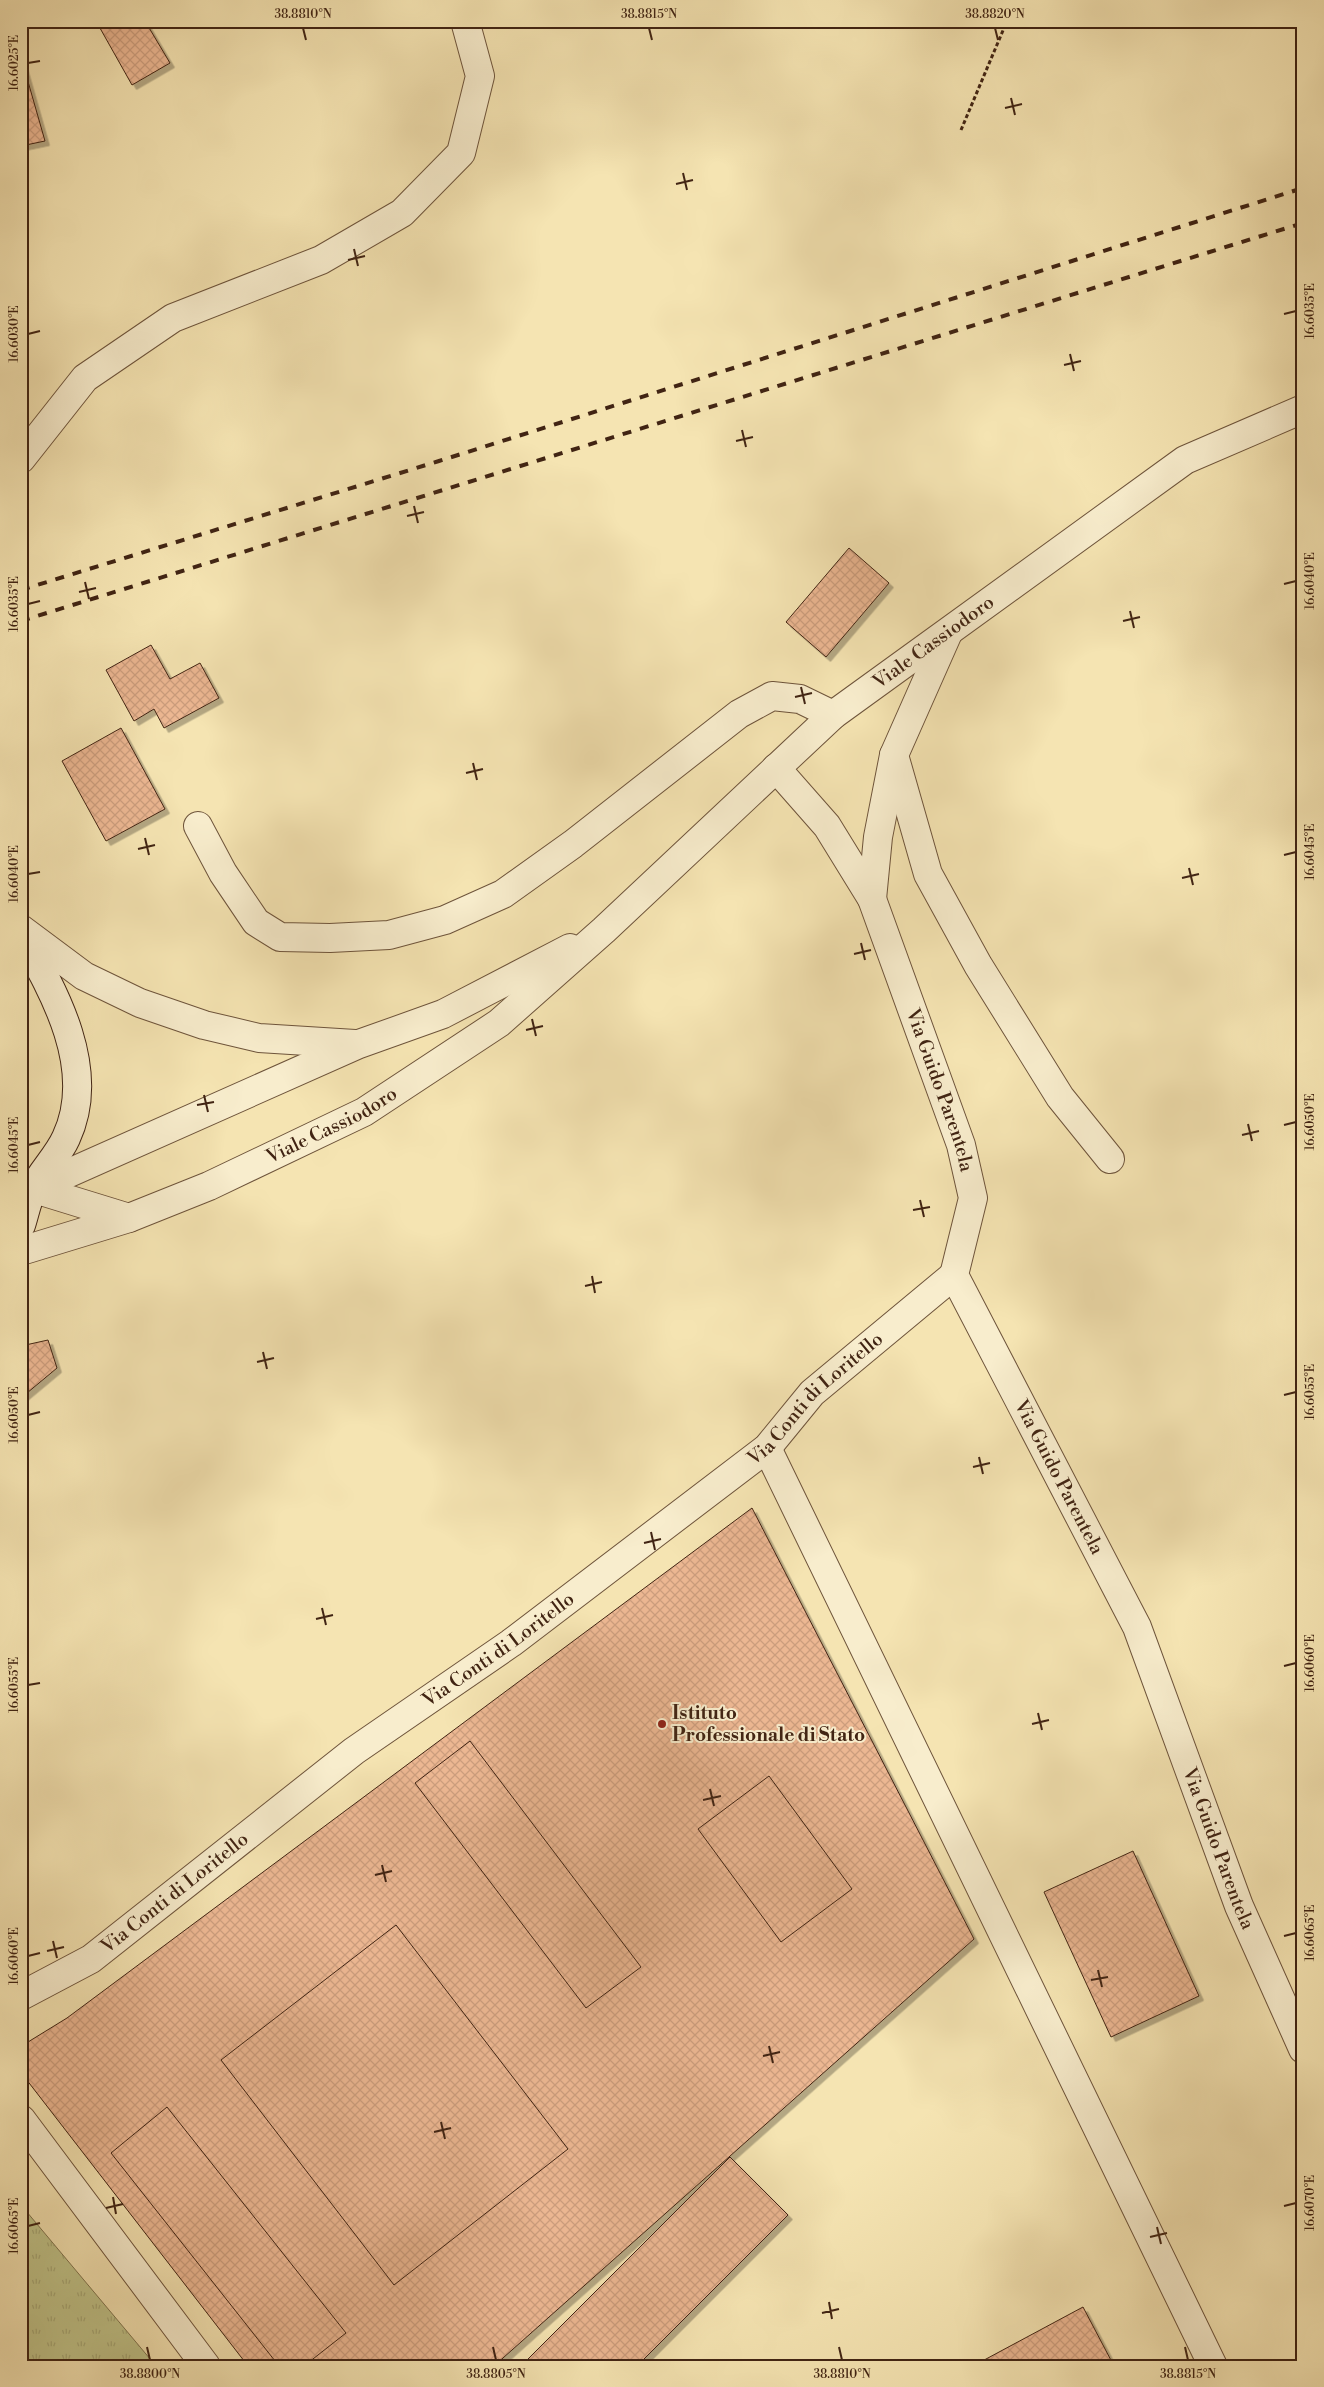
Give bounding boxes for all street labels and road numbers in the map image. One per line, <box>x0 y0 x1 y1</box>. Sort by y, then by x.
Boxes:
street label: Viale Cassiodoro <box>867 590 999 695</box>
street label: Via Guido Parentela <box>900 1004 979 1174</box>
street label: Viale Cassiodoro <box>261 1082 402 1169</box>
street label: Via Conti di Loritello <box>742 1327 888 1471</box>
street label: Via Guido Parentela <box>1009 1395 1109 1559</box>
street label: Via Conti di Loritello <box>417 1587 579 1713</box>
street label: Via Guido Parentela <box>1177 1763 1260 1934</box>
street label: Via Conti di Loritello <box>95 1827 253 1959</box>

